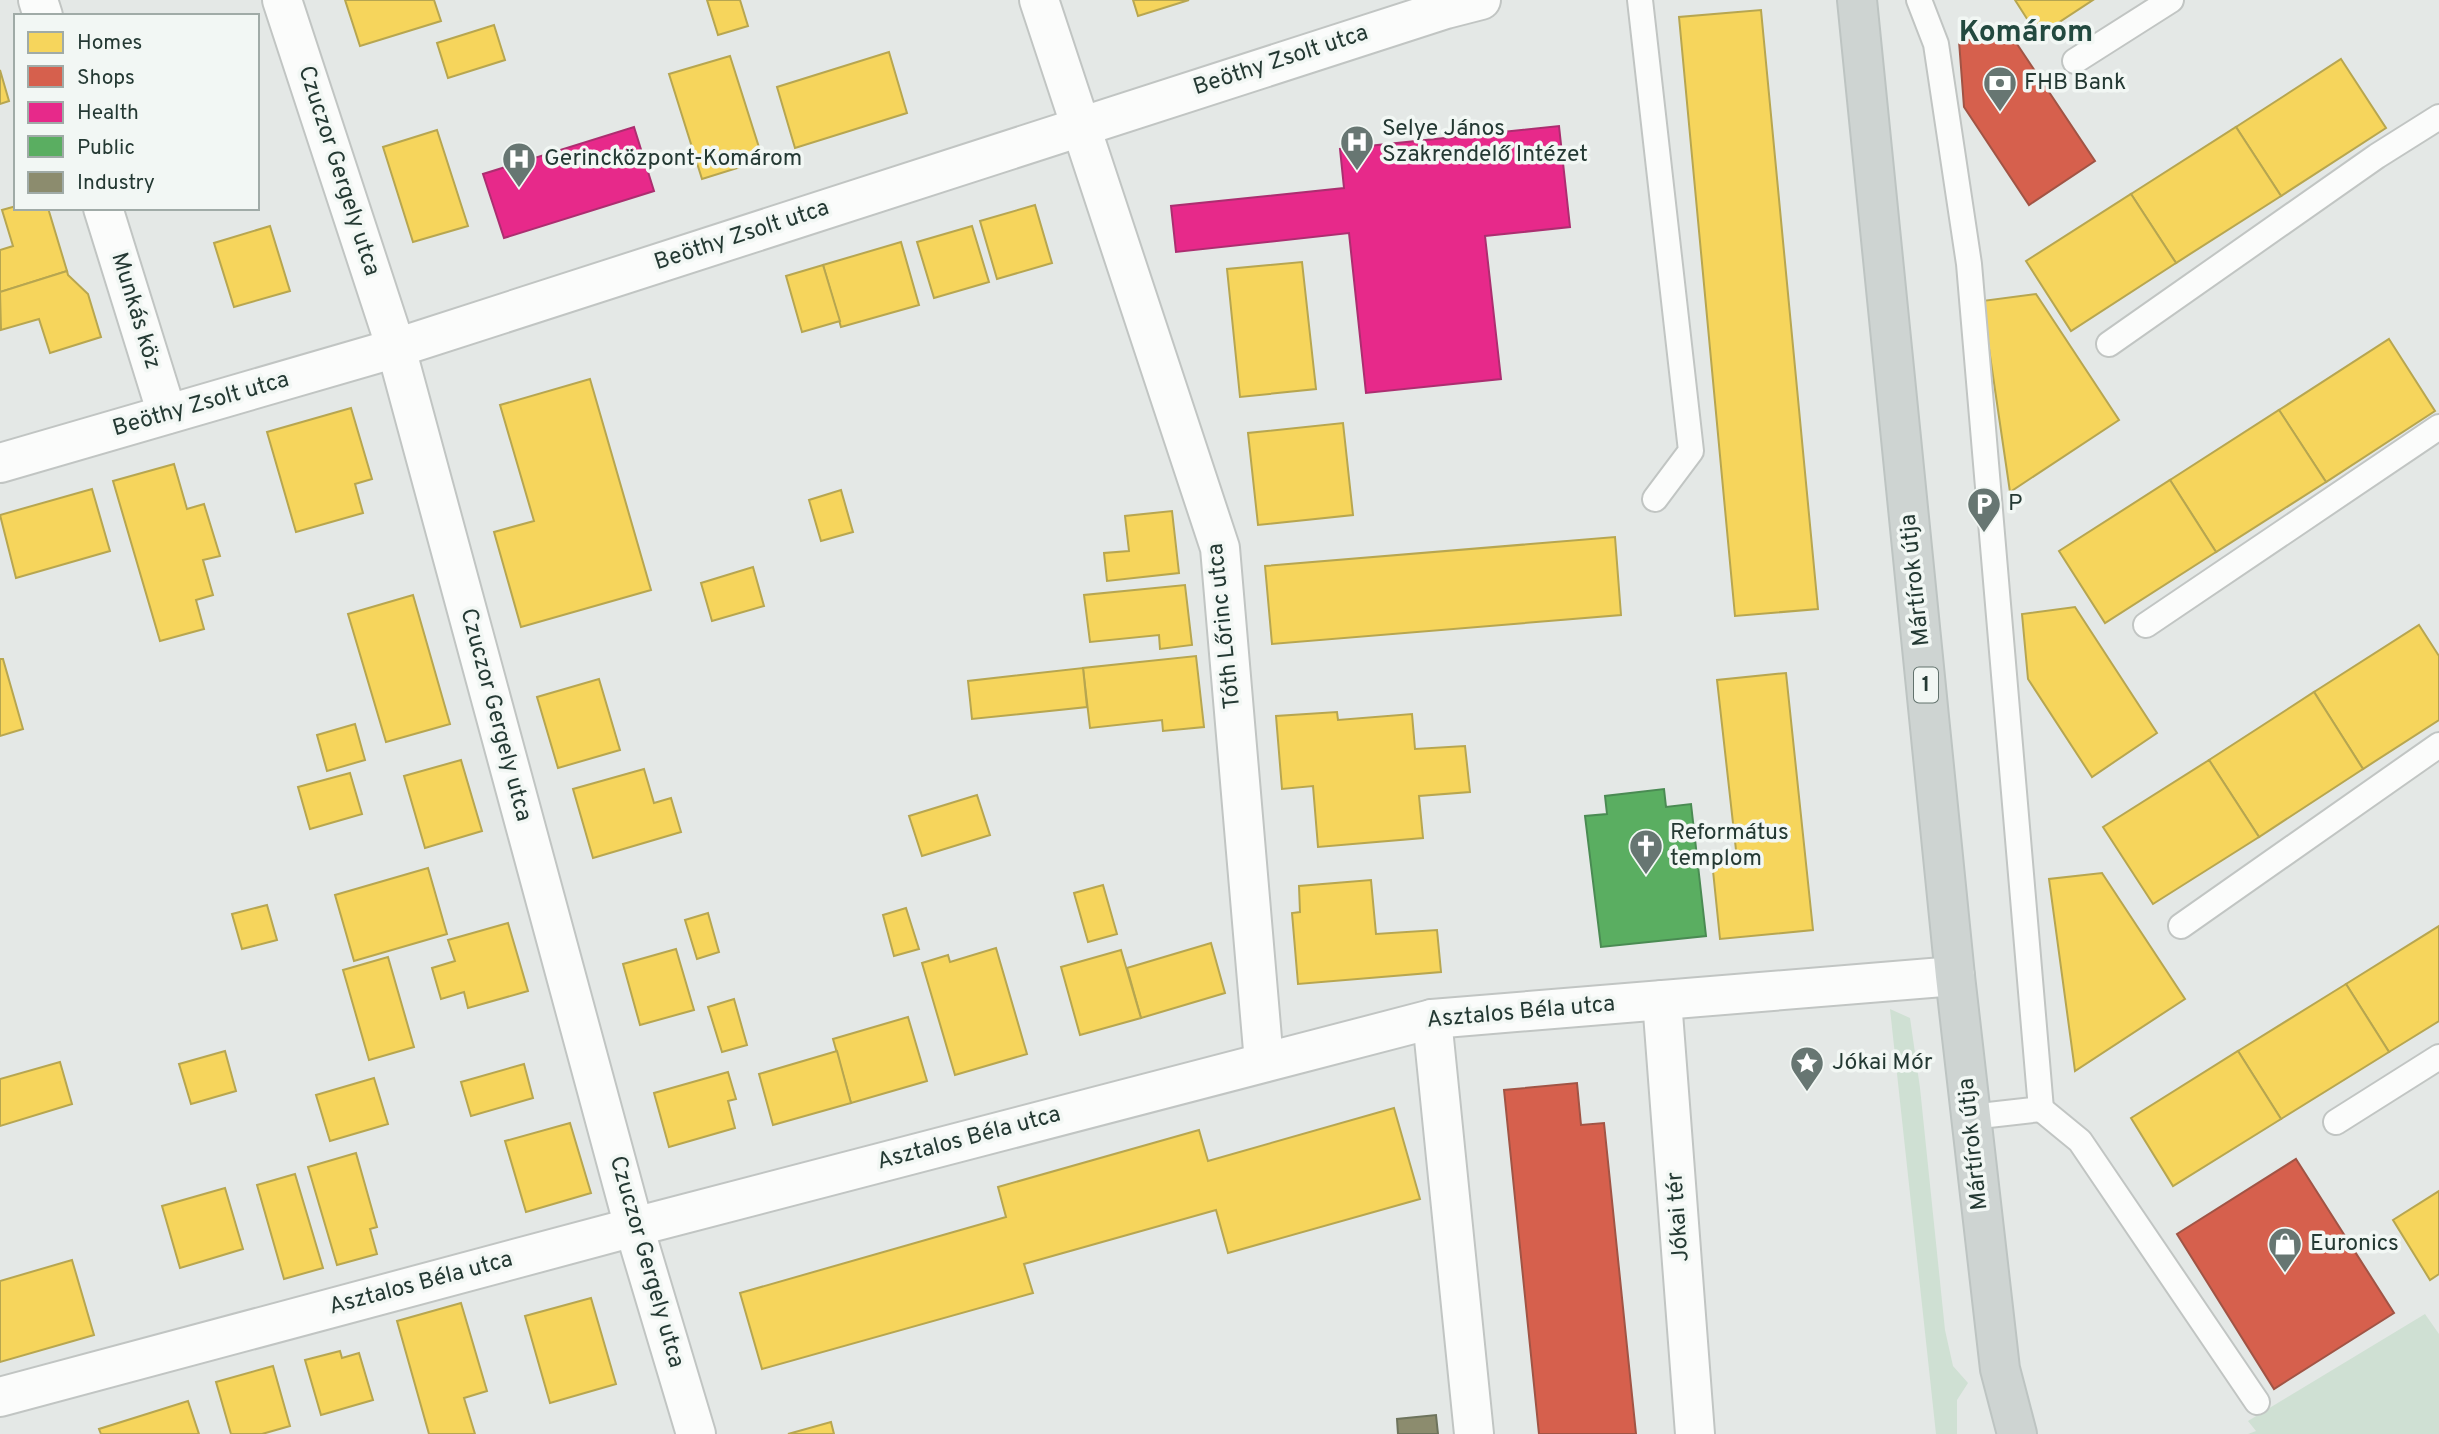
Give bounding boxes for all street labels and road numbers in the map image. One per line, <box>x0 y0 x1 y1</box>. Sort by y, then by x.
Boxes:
street label: Beöthy Zsolt utca <box>1190 19 1372 103</box>
street label: Czuczor Gergely utca <box>290 62 386 280</box>
street label: Beöthy Zsolt utca <box>651 194 833 278</box>
street label: Munkás köz <box>103 249 167 373</box>
street label: Beöthy Zsolt utca <box>109 366 293 444</box>
street label: Mártírok útja <box>1895 512 1937 648</box>
street label: Tóth Lőrinc utca <box>1202 542 1248 710</box>
street label: Czuczor Gergely utca <box>453 605 537 825</box>
road number: 1 <box>1914 668 1938 702</box>
street label: Asztalos Béla utca <box>1426 990 1616 1036</box>
street label: Mártírok útja <box>1953 1076 1995 1212</box>
street label: Asztalos Béla utca <box>874 1101 1064 1177</box>
street label: Czuczor Gergely utca <box>602 1153 690 1371</box>
street label: Jókai tér <box>1661 1171 1697 1263</box>
street label: Asztalos Béla utca <box>326 1246 516 1322</box>

